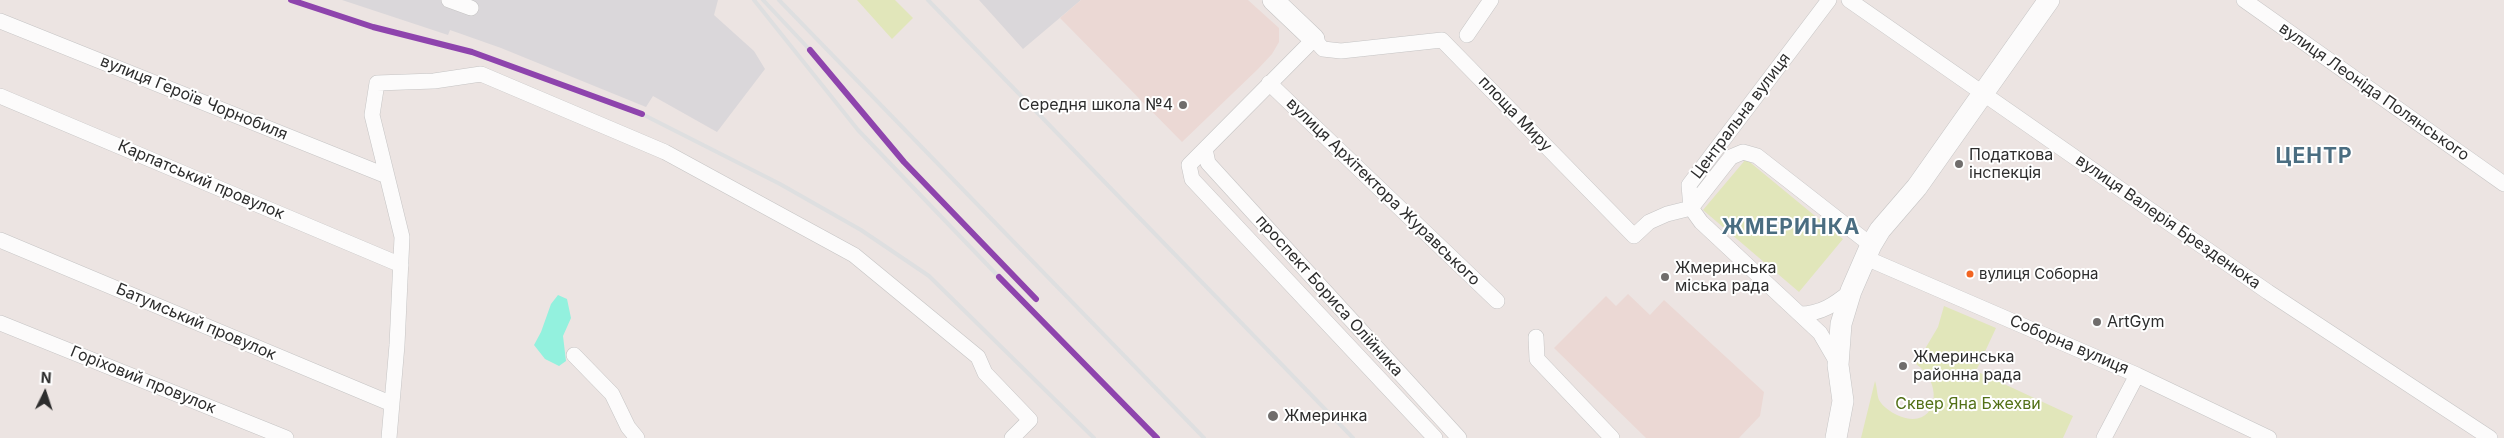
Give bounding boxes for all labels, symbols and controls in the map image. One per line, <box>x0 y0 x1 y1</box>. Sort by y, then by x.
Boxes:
street label: вулиця Леоніда Полянського <box>2275 19 2473 165</box>
street label: Центральна вулиця <box>1687 49 1795 183</box>
street label: вулиця Героїв Чорнобиля <box>98 52 290 144</box>
street label: площа Миру <box>1474 72 1556 156</box>
street label: вулиця Архітектора Журавського <box>1282 94 1484 290</box>
place label: Середня школа №4 <box>1018 95 1173 115</box>
marker: Середня школа №4 <box>1177 99 1189 111</box>
street label: Карпатський провулок <box>115 136 287 224</box>
district label: ЦЕНТР <box>2275 144 2353 170</box>
place label: Податкова інспекція <box>1969 145 2053 183</box>
street label: вулиця Валерія Брезденюка <box>2072 151 2264 293</box>
marker: Податкова інспекція <box>1953 158 1965 170</box>
street label: проспект Бориса Олійника <box>1251 211 1407 381</box>
district label: ЖМЕРИНКА <box>1721 215 1861 241</box>
place label: Жмеринська міська рада <box>1675 258 1776 296</box>
place label: вулиця Соборна <box>1979 265 2099 283</box>
marker: вулиця Соборна <box>1965 269 1975 279</box>
marker: Жмеринська міська рада <box>1659 271 1671 283</box>
street label: Батумський провулок <box>113 280 279 364</box>
street label: Соборна вулиця <box>2007 311 2131 379</box>
place label: ArtGym <box>2107 312 2164 332</box>
marker: ArtGym <box>2091 316 2103 328</box>
street label: Горіховий провулок <box>67 342 219 418</box>
place label: Жмеринська районна рада <box>1913 347 2021 385</box>
marker: Жмеринська районна рада <box>1897 360 1909 372</box>
north arrow <box>20 368 70 418</box>
text: N <box>40 369 52 386</box>
park label: Сквер Яна Бжехви <box>1895 394 2041 414</box>
place label: Жмеринка <box>1284 406 1367 426</box>
marker: Жмеринка <box>1266 409 1280 423</box>

